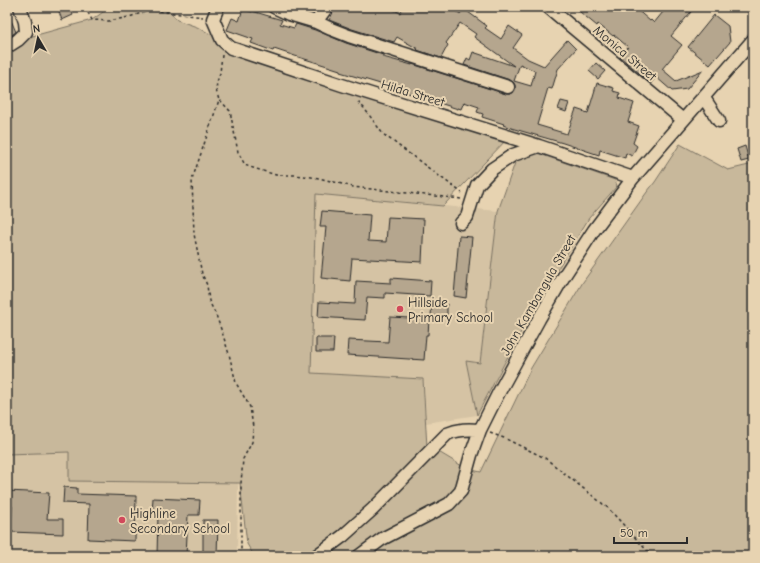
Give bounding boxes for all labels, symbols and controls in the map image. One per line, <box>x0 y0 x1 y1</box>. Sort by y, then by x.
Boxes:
north arrow <box>18 18 58 58</box>
text: N <box>32 22 41 36</box>
street label: Monica Street <box>590 22 661 85</box>
street label: Hilda Street <box>379 76 448 110</box>
street label: John Kambangula Street <box>497 231 579 358</box>
place label: Hillside Primary School <box>408 295 493 325</box>
marker: Hillside Primary School <box>395 304 405 314</box>
place label: Highline Secondary School <box>130 506 230 536</box>
marker: Highline Secondary School <box>117 515 127 525</box>
scale bar <box>614 519 687 545</box>
text: 50 m <box>620 526 648 540</box>

